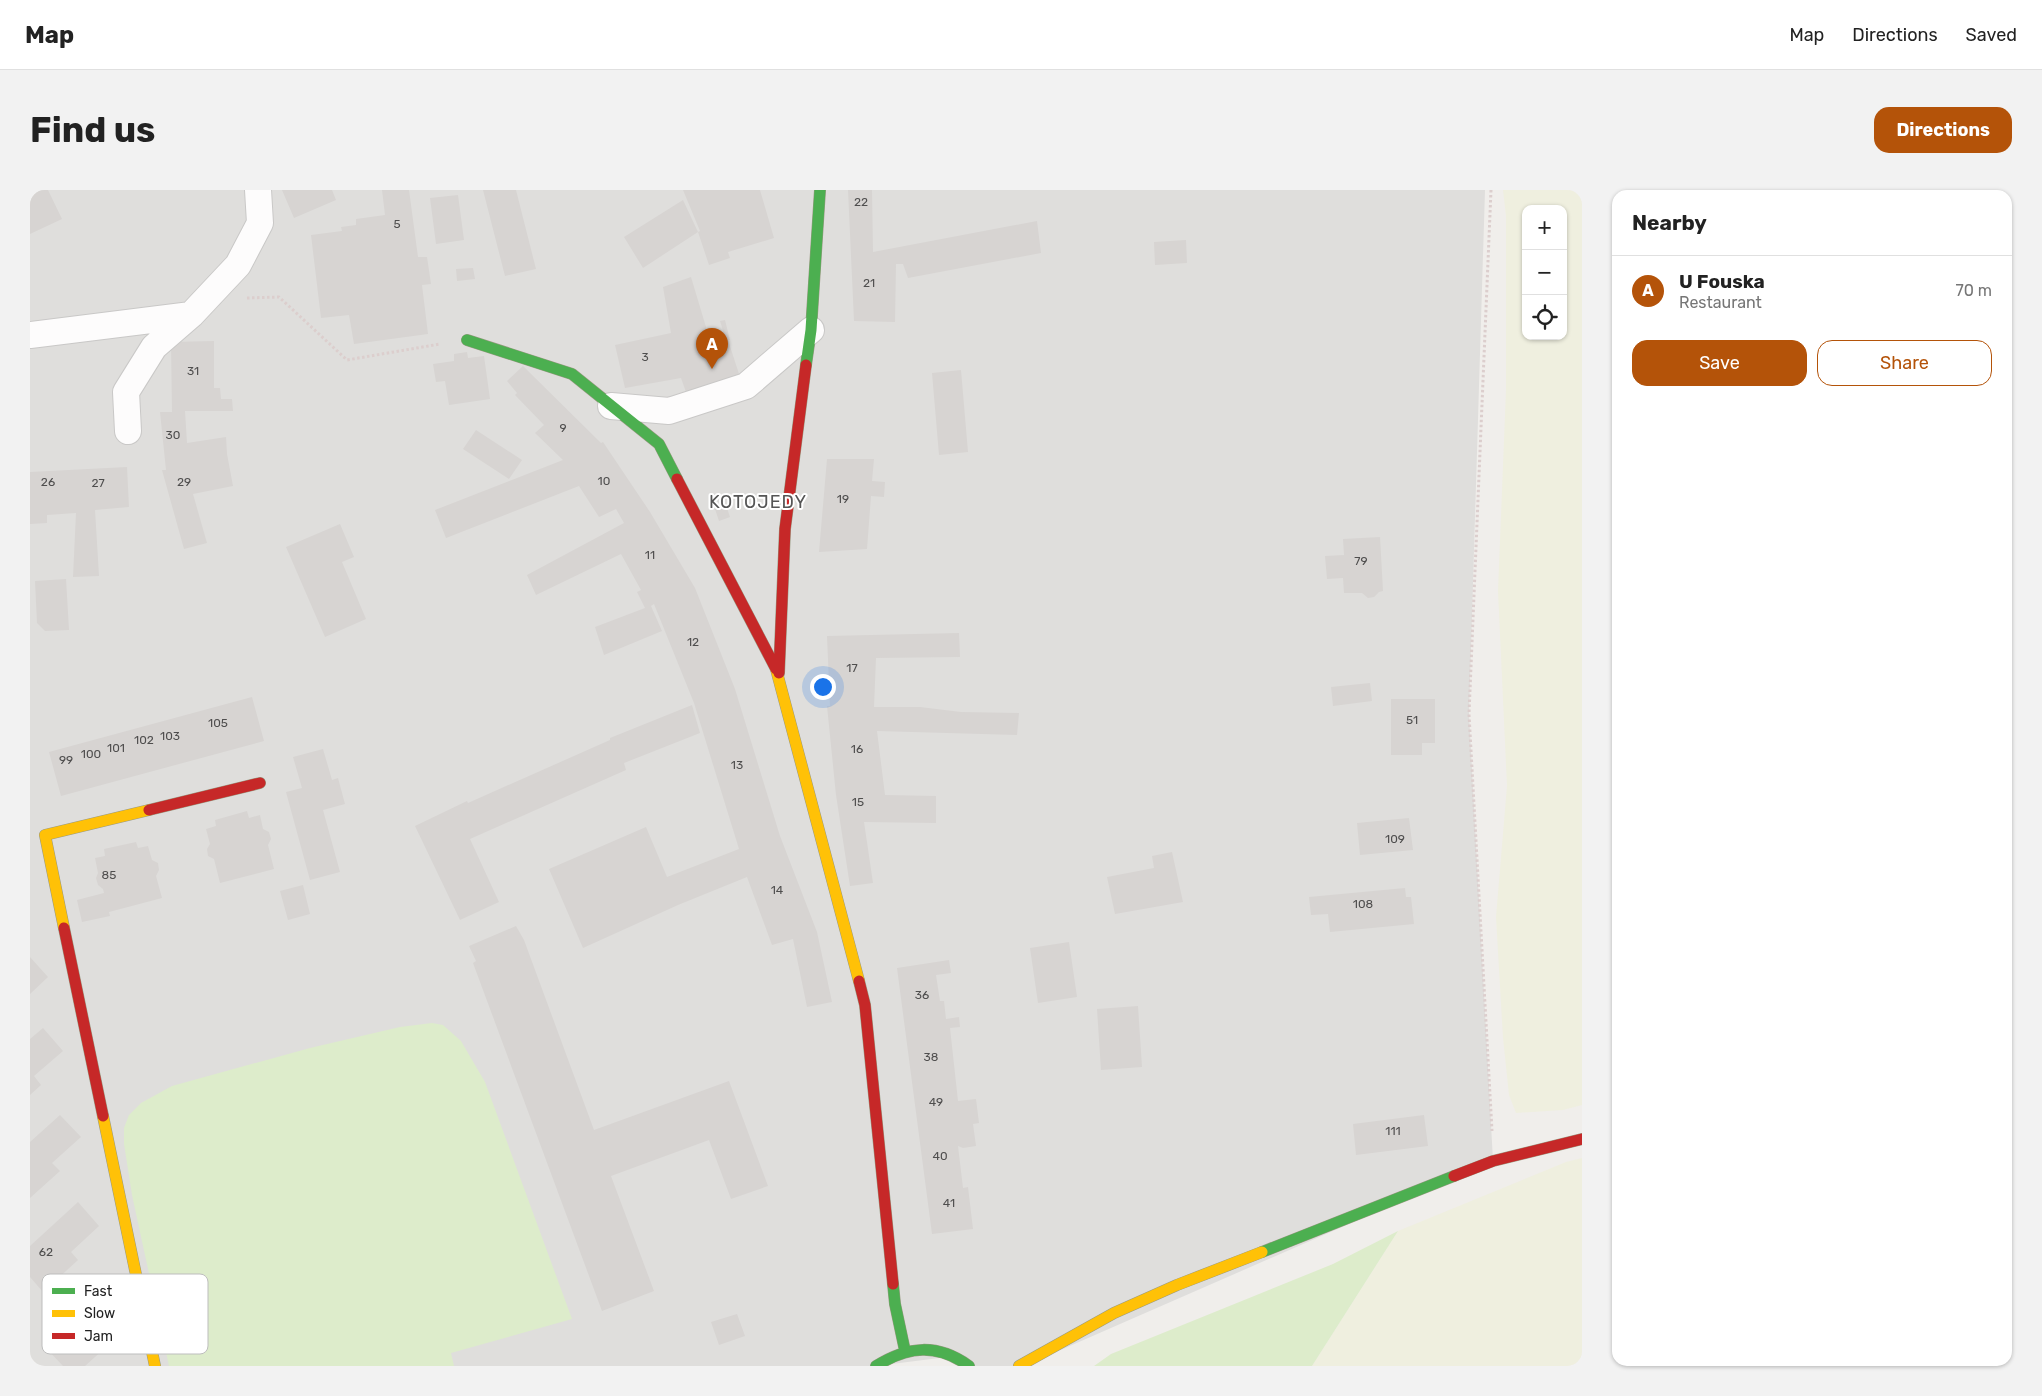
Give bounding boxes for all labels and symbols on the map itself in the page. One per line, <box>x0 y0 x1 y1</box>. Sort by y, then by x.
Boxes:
house number: 22 <box>854 195 868 209</box>
house number: 5 <box>393 217 401 231</box>
house number: 21 <box>863 276 875 290</box>
pin: A <box>696 328 728 369</box>
house number: 3 <box>641 350 649 364</box>
house number: 31 <box>187 364 199 378</box>
house number: 9 <box>559 421 567 435</box>
house number: 30 <box>166 428 180 442</box>
house number: 10 <box>598 474 610 488</box>
house number: 26 <box>41 475 55 489</box>
house number: 29 <box>177 475 191 489</box>
house number: 27 <box>91 476 105 490</box>
district label: KOTOJEDY <box>709 491 807 513</box>
house number: 19 <box>837 492 849 506</box>
house number: 11 <box>645 548 655 562</box>
house number: 79 <box>1354 554 1368 568</box>
house number: 12 <box>687 635 699 649</box>
house number: 17 <box>846 661 858 675</box>
your location <box>810 674 836 700</box>
house number: 51 <box>1406 713 1418 727</box>
house number: 105 <box>208 716 228 730</box>
house number: 103 <box>160 729 180 743</box>
house number: 102 <box>134 733 154 747</box>
house number: 101 <box>107 741 125 755</box>
house number: 16 <box>851 742 863 756</box>
house number: 100 <box>81 747 101 761</box>
house number: 99 <box>59 753 73 767</box>
house number: 13 <box>731 758 743 772</box>
house number: 15 <box>852 795 864 809</box>
house number: 109 <box>1385 832 1405 846</box>
house number: 85 <box>102 868 116 882</box>
house number: 14 <box>771 883 784 897</box>
house number: 108 <box>1353 897 1373 911</box>
house number: 36 <box>915 988 929 1002</box>
house number: 38 <box>924 1050 938 1064</box>
house number: 49 <box>929 1095 943 1109</box>
house number: 111 <box>1385 1124 1401 1138</box>
house number: 40 <box>932 1149 948 1163</box>
house number: 41 <box>943 1196 955 1210</box>
house number: 62 <box>39 1245 53 1259</box>
legend <box>42 1274 208 1354</box>
text: Fast <box>84 1283 113 1300</box>
text: Slow <box>84 1305 115 1322</box>
text: Jam <box>84 1328 113 1345</box>

